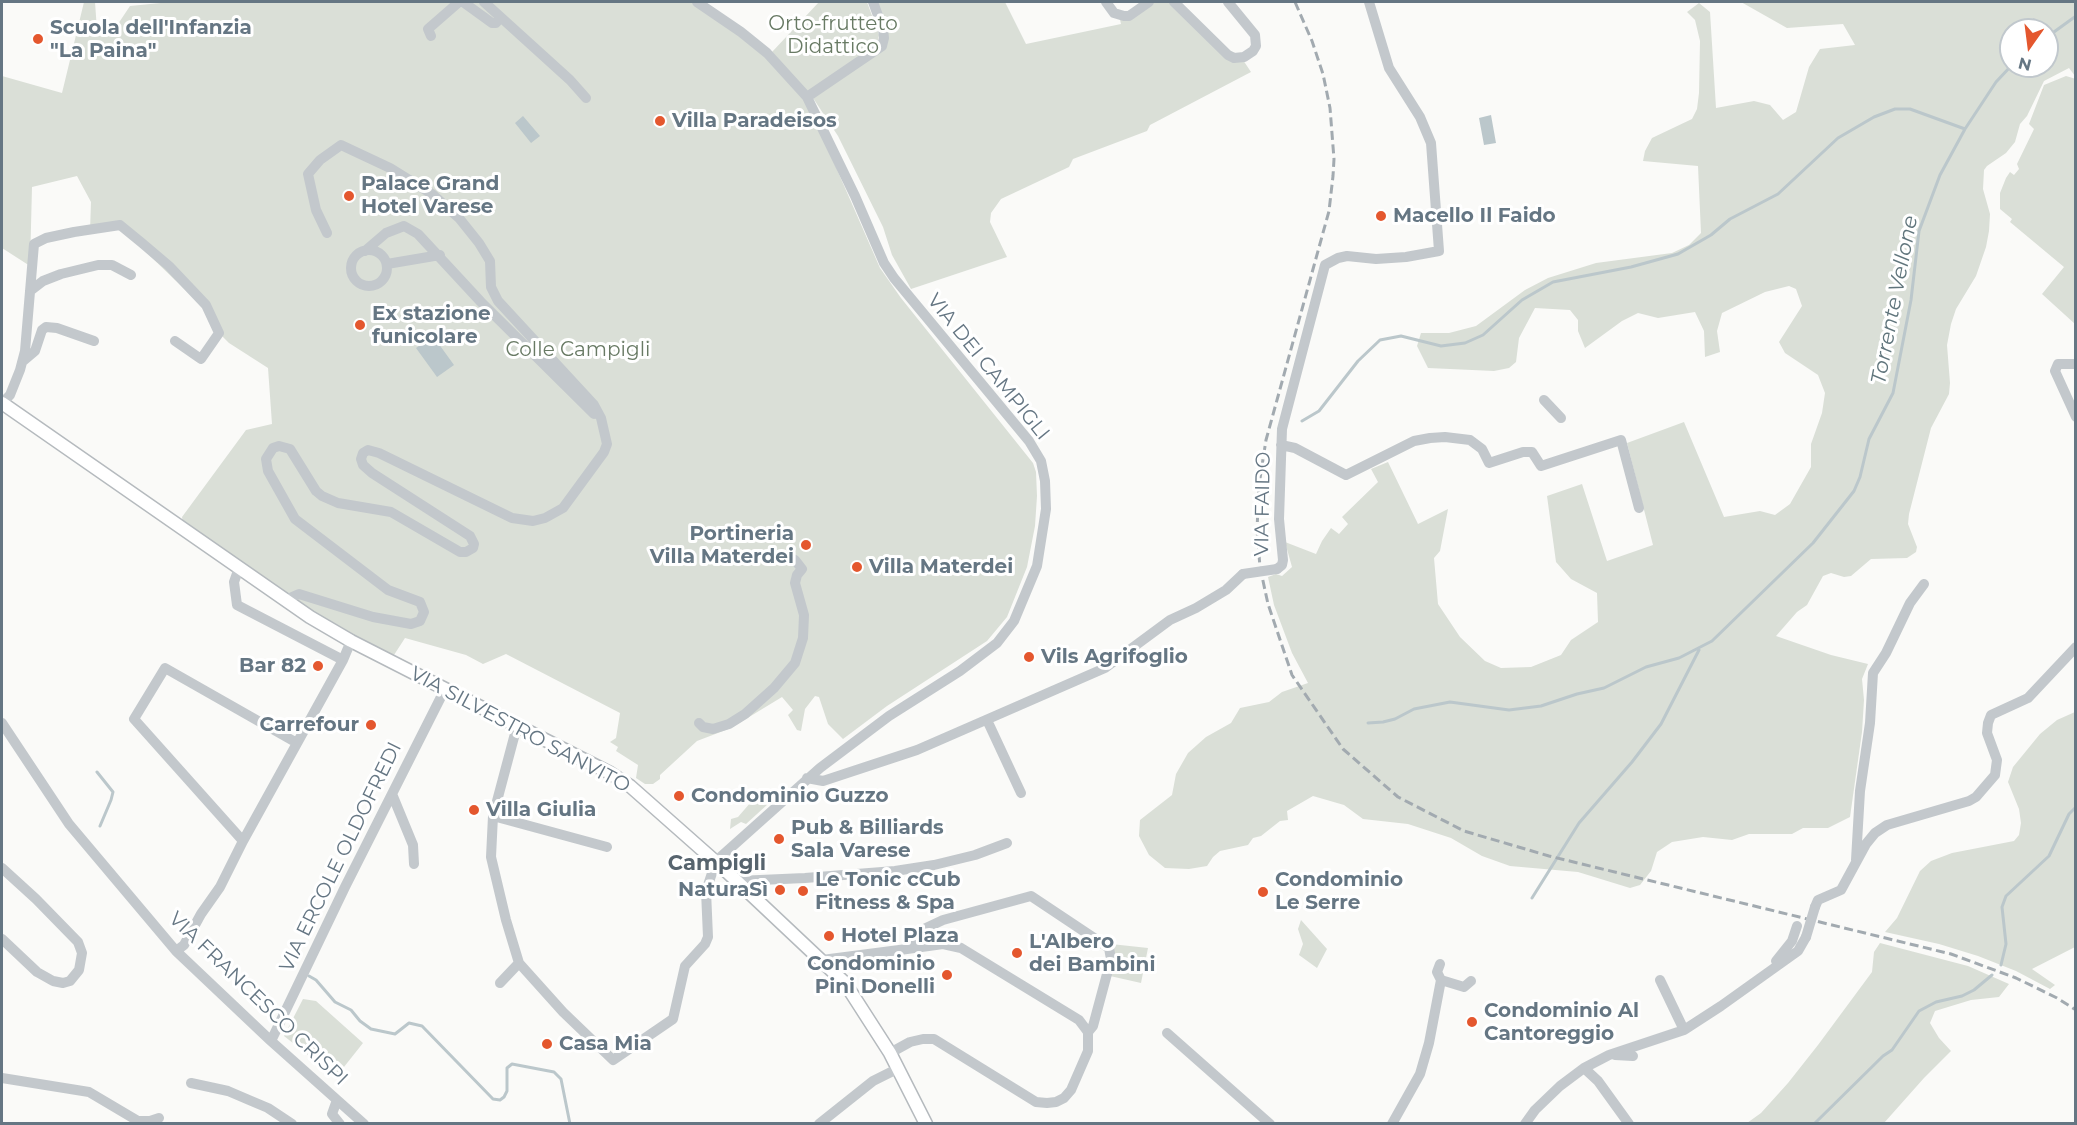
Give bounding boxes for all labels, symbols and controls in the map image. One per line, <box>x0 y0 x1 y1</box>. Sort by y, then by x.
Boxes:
park label: Orto-frutteto Didattico <box>768 12 898 59</box>
place label: Scuola dell'Infanzia "La Paina" <box>50 16 252 63</box>
north arrow <box>1999 18 2059 78</box>
marker: Scuola dell'Infanzia "La Paina" <box>31 32 45 46</box>
text: N <box>2016 53 2034 75</box>
place label: Villa Paradeisos <box>672 109 837 133</box>
marker: Villa Paradeisos <box>653 114 667 128</box>
place label: Palace Grand Hotel Varese <box>361 172 499 219</box>
marker: Palace Grand Hotel Varese <box>342 189 356 203</box>
place label: Macello Il Faido <box>1393 204 1556 228</box>
marker: Macello Il Faido <box>1374 209 1388 223</box>
water label: Torrente Vellone <box>1866 214 1924 386</box>
street label: VIA DEI CAMPIGLI <box>922 289 1054 445</box>
place label: Ex stazione funicolare <box>372 302 491 349</box>
marker: Ex stazione funicolare <box>353 318 367 332</box>
park label: Colle Campigli <box>506 338 650 362</box>
street label: VIA FAIDO <box>1250 451 1276 557</box>
place label: Portineria Villa Materdei <box>650 522 794 569</box>
marker: Portineria Villa Materdei <box>799 538 813 552</box>
place label: Villa Materdei <box>869 555 1013 579</box>
marker: Villa Materdei <box>850 560 864 574</box>
place label: Vils Agrifoglio <box>1041 645 1188 669</box>
marker: Vils Agrifoglio <box>1022 650 1036 664</box>
place label: Bar 82 <box>239 654 306 678</box>
marker: Bar 82 <box>311 659 325 673</box>
street label: VIA SILVESTRO SANVITO <box>406 662 634 798</box>
place label: Carrefour <box>260 713 359 737</box>
marker: Carrefour <box>364 718 378 732</box>
street label: VIA ERCOLE OLDOFREDI <box>275 738 407 976</box>
place label: Condominio Guzzo <box>691 784 888 808</box>
marker: Condominio Guzzo <box>672 789 686 803</box>
place label: Villa Giulia <box>486 798 596 822</box>
marker: Villa Giulia <box>467 803 481 817</box>
place label: Pub & Billiards Sala Varese <box>791 816 944 863</box>
marker: Pub & Billiards Sala Varese <box>772 832 786 846</box>
district label: Campigli <box>668 851 766 877</box>
place label: Le Tonic cCub Fitness & Spa <box>815 868 960 915</box>
place label: Condominio Le Serre <box>1275 868 1403 915</box>
place label: NaturaSì <box>678 878 768 902</box>
marker: NaturaSì <box>773 883 787 897</box>
marker: Le Tonic cCub Fitness & Spa <box>796 884 810 898</box>
marker: Condominio Le Serre <box>1256 885 1270 899</box>
street label: VIA FRANCESCO CRISPI <box>164 907 352 1091</box>
place label: Hotel Plaza <box>841 924 959 948</box>
marker: Hotel Plaza <box>822 929 836 943</box>
place label: L'Albero dei Bambini <box>1029 930 1155 977</box>
marker: L'Albero dei Bambini <box>1010 946 1024 960</box>
place label: Condominio Pini Donelli <box>807 952 935 999</box>
marker: Condominio Pini Donelli <box>940 968 954 982</box>
place label: Condominio Al Cantoreggio <box>1484 999 1639 1046</box>
marker: Condominio Al Cantoreggio <box>1465 1015 1479 1029</box>
place label: Casa Mia <box>559 1032 652 1056</box>
marker: Casa Mia <box>540 1037 554 1051</box>

